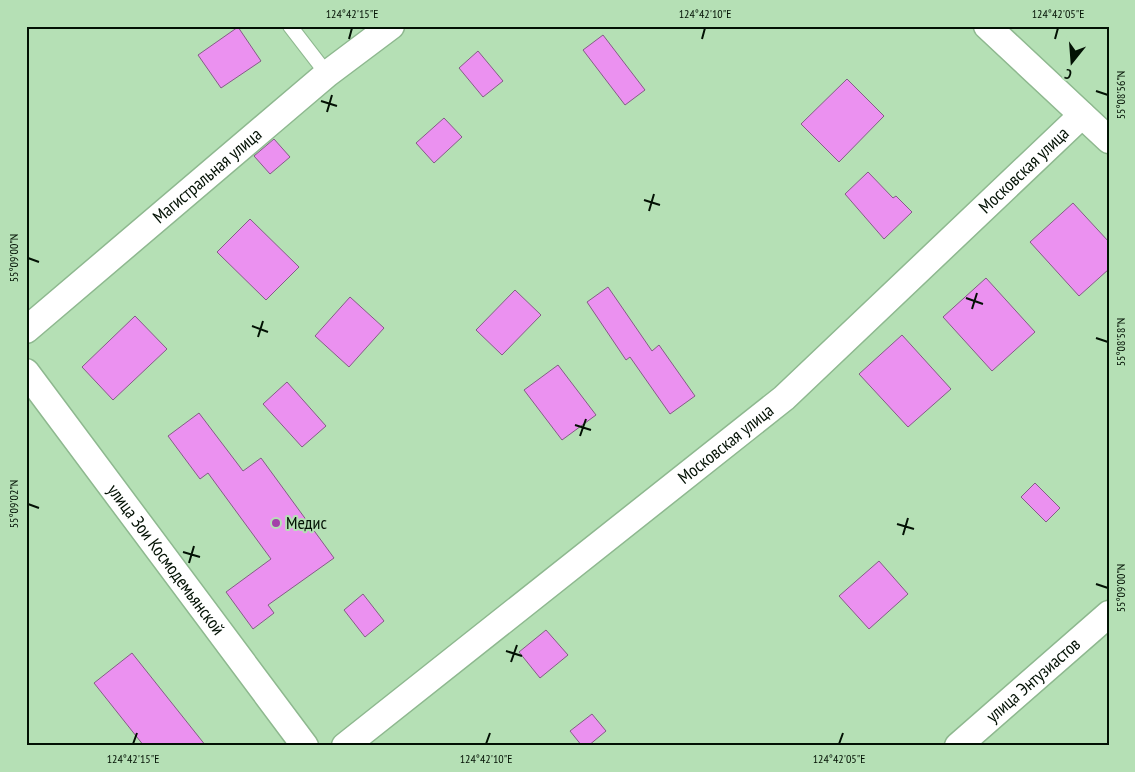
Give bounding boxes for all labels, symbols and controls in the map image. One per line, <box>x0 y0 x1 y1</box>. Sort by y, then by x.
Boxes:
text: 124°42'15"E <box>326 6 378 21</box>
text: 124°42'10"E <box>679 6 731 21</box>
text: 124°42'05"E <box>1032 6 1084 21</box>
north arrow <box>1048 38 1098 88</box>
text: С <box>1062 65 1074 84</box>
text: 55°08'56"N <box>1113 71 1128 119</box>
street label: Московская улица <box>974 122 1073 218</box>
street label: Магистральная улица <box>148 123 266 228</box>
text: 55°09'00"N <box>6 234 21 282</box>
text: 55°08'58"N <box>1113 318 1128 366</box>
street label: Московская улица <box>673 399 778 489</box>
street label: улица Зои Космодемьянской <box>102 479 230 639</box>
text: 55°09'02"N <box>6 480 21 528</box>
place label: Медис <box>286 511 327 534</box>
marker: Медис <box>270 517 282 529</box>
text: 55°09'00"N <box>1113 564 1128 612</box>
street label: улица Энтузиастов <box>981 632 1085 727</box>
text: 124°42'15"E <box>107 751 159 766</box>
text: 124°42'10"E <box>460 751 512 766</box>
text: 124°42'05"E <box>813 751 865 766</box>

